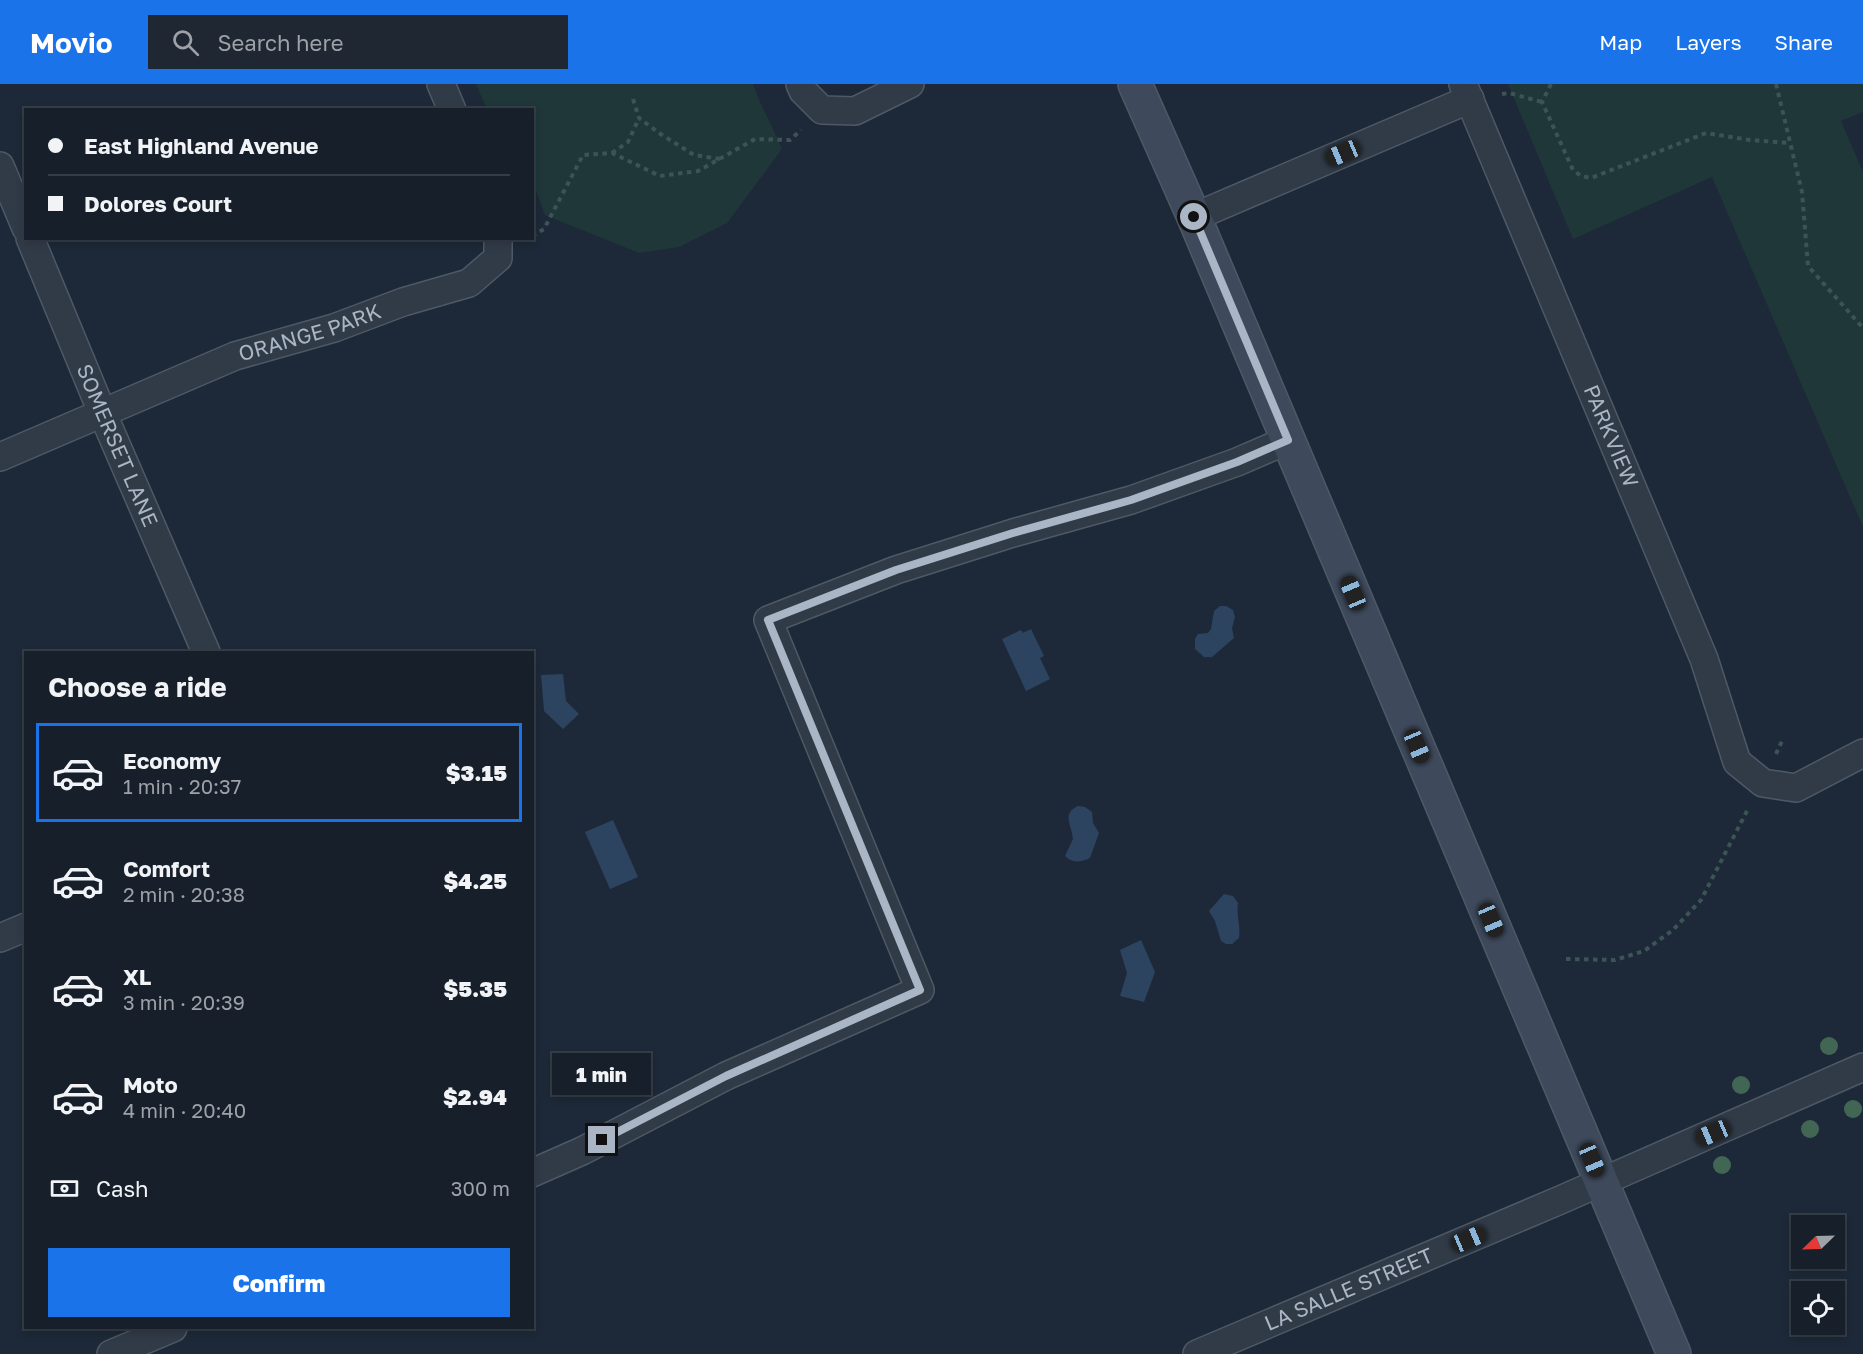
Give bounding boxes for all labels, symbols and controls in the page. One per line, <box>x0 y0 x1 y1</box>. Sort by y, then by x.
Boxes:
search box <box>148 15 568 69</box>
text: Movio <box>30 26 112 59</box>
icon: search <box>169 26 202 59</box>
text: Search here <box>217 29 344 56</box>
text: Map <box>1599 29 1642 55</box>
text: Layers <box>1675 29 1742 55</box>
text: Share <box>1775 29 1833 55</box>
text: East Highland Avenue <box>84 132 319 159</box>
car <box>1323 138 1363 168</box>
text: Dolores Court <box>84 190 232 217</box>
route start <box>1180 203 1207 230</box>
street label: ORANGE PARK <box>235 298 384 366</box>
street label: SOMERSET LANE <box>72 360 164 530</box>
street label: PARKVIEW <box>1579 381 1645 491</box>
car <box>1338 573 1368 613</box>
text: Choose a ride <box>48 671 227 703</box>
car <box>1402 726 1432 766</box>
icon: car <box>51 746 105 800</box>
text: Economy <box>123 747 221 774</box>
text: $3.15 <box>446 759 507 786</box>
text: 1 min · 20:37 <box>123 774 241 798</box>
icon: car <box>51 854 105 908</box>
text: Comfort <box>123 855 210 882</box>
text: $4.25 <box>444 867 507 894</box>
text: 2 min · 20:38 <box>123 882 245 906</box>
car <box>1476 900 1506 940</box>
icon: car <box>51 962 105 1016</box>
text: XL <box>123 963 151 990</box>
text: $5.35 <box>443 975 507 1002</box>
text: 3 min · 20:39 <box>123 990 245 1014</box>
callout: 1 min <box>552 1053 652 1095</box>
text: 1 min <box>576 1062 627 1086</box>
icon: car <box>51 1070 105 1124</box>
text: Moto <box>123 1071 178 1098</box>
text: $2.94 <box>443 1083 507 1110</box>
text: 4 min · 20:40 <box>123 1098 246 1122</box>
car <box>1693 1118 1733 1148</box>
route end <box>588 1126 615 1153</box>
car <box>1577 1140 1607 1180</box>
icon: cash <box>48 1172 81 1205</box>
text: Cash <box>96 1175 149 1202</box>
text: 300 m <box>451 1176 510 1200</box>
north arrow <box>1791 1215 1845 1269</box>
map controls <box>1791 1215 1845 1335</box>
car <box>1449 1224 1489 1254</box>
street label: LA SALLE STREET <box>1260 1241 1437 1336</box>
button: Confirm <box>48 1248 510 1317</box>
button: locate <box>1791 1281 1845 1335</box>

